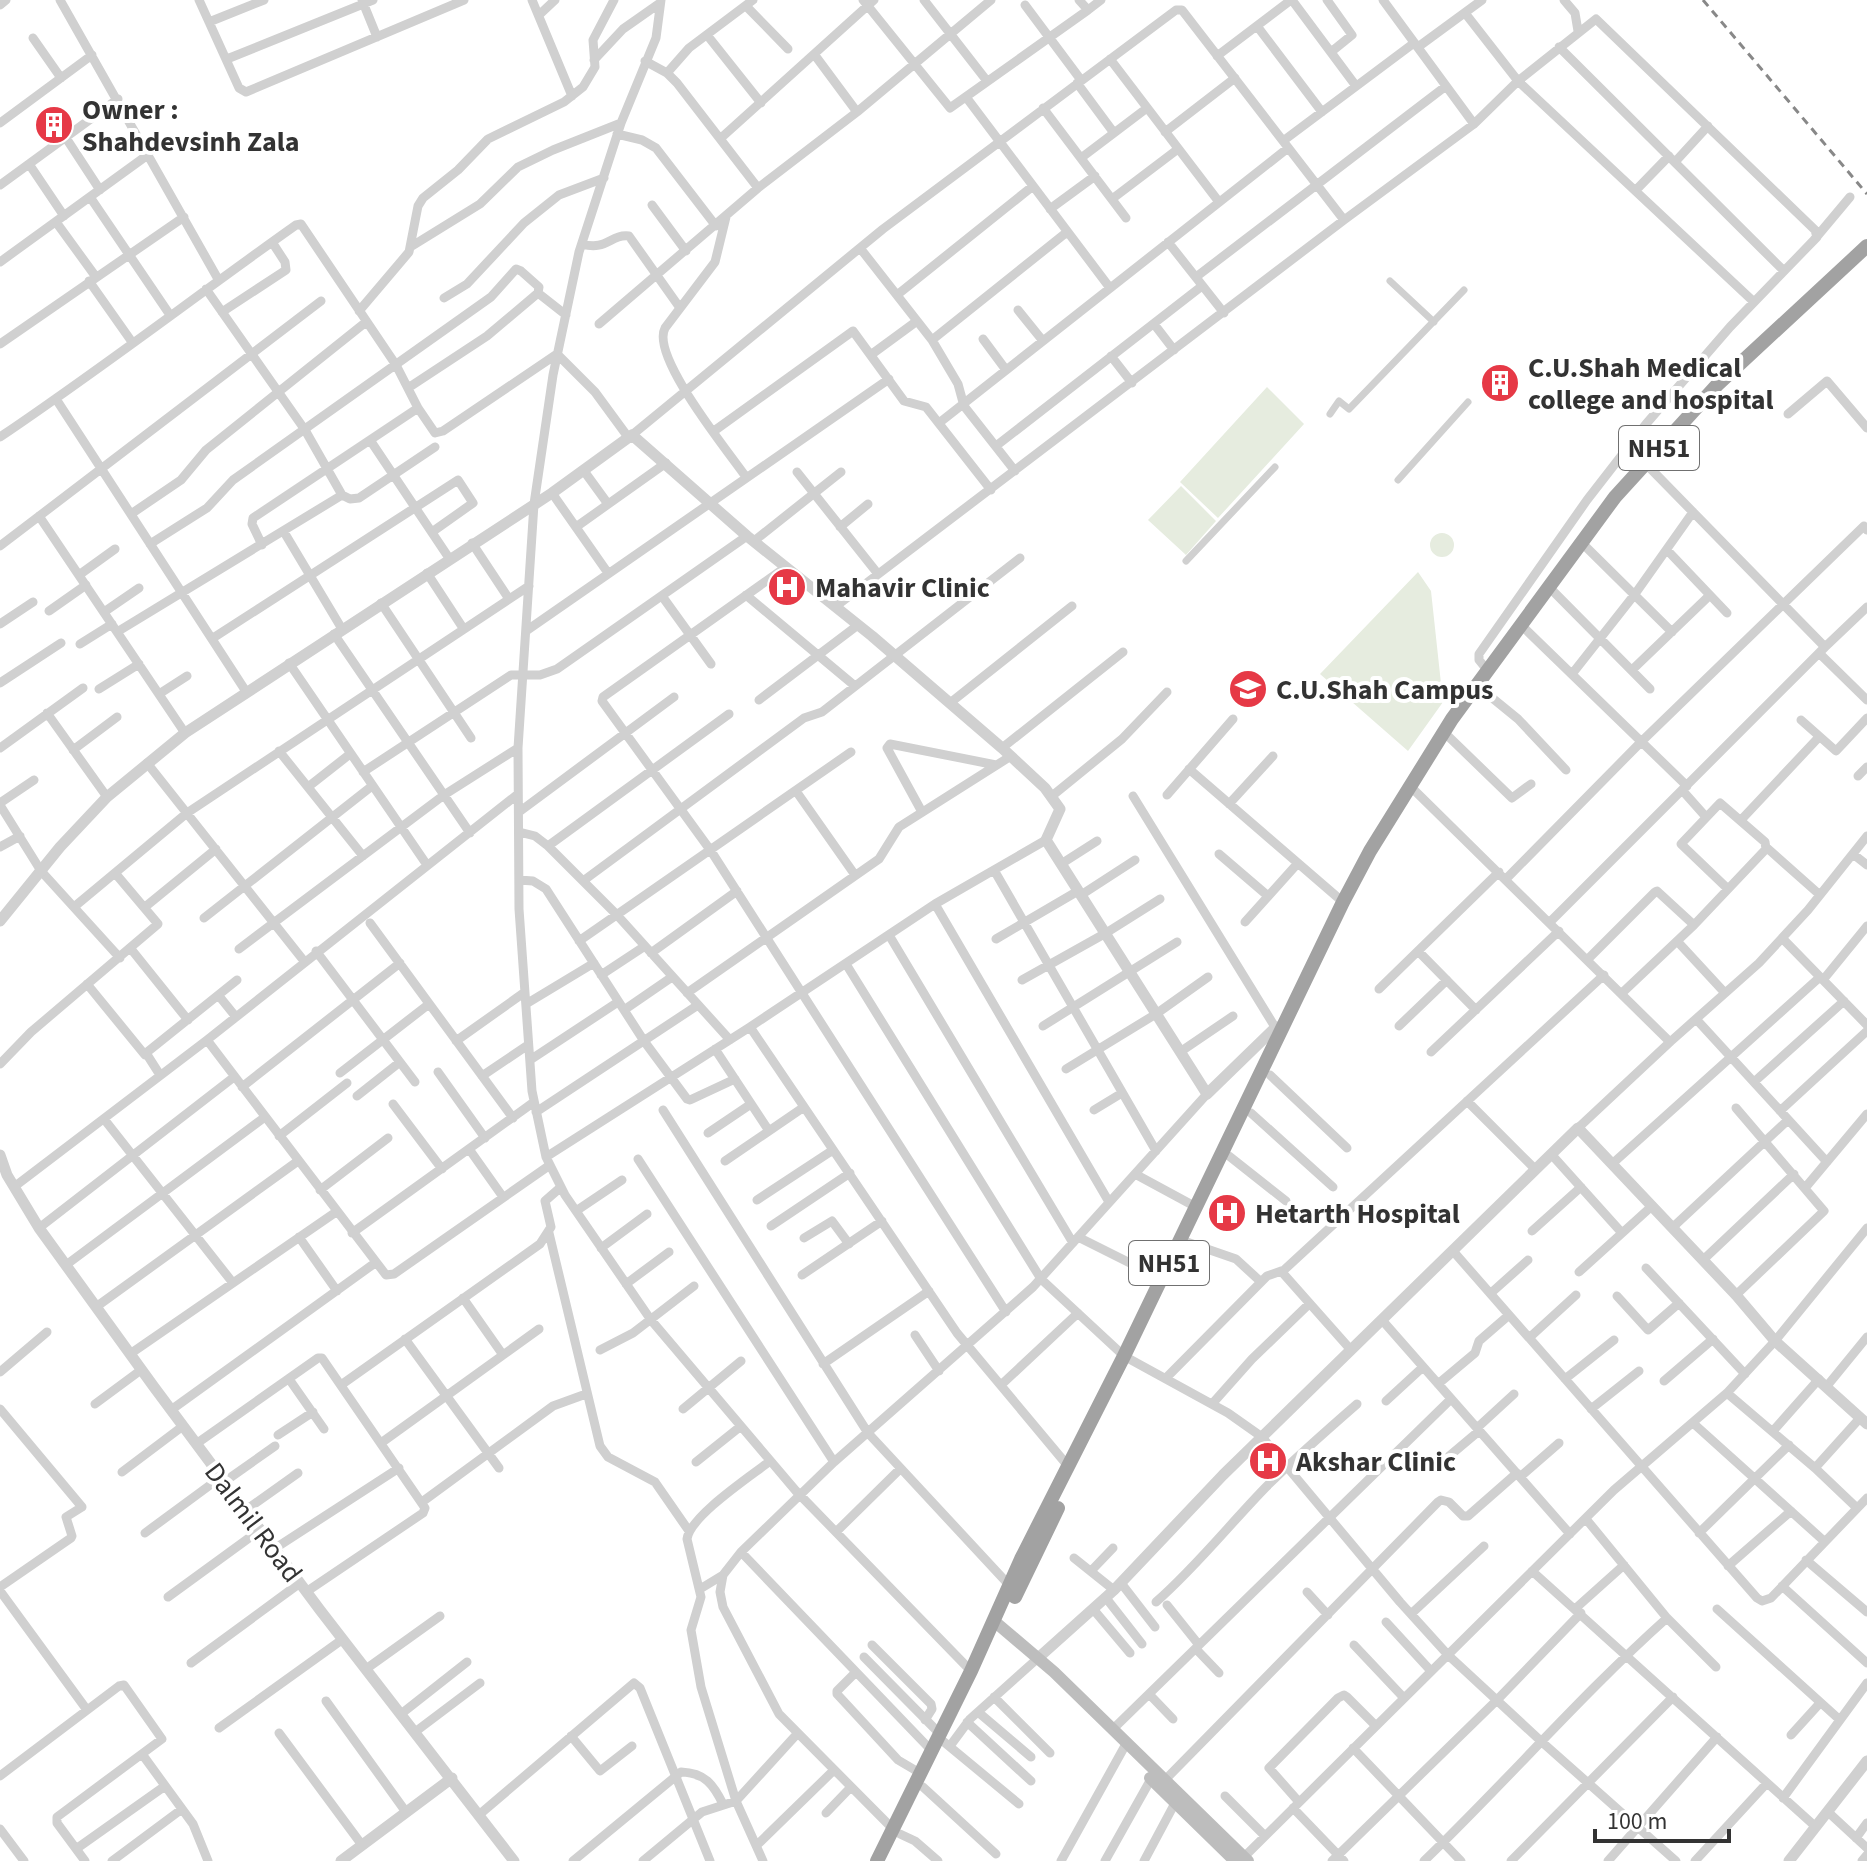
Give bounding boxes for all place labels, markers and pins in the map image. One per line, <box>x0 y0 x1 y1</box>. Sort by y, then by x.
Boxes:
place label: Owner : Shahdevsinh Zala <box>82 90 299 162</box>
building icon: Owner : Shahdevsinh Zala <box>33 104 75 146</box>
place label: C.U.Shah Medical college and hospital <box>1528 348 1774 420</box>
building icon: C.U.Shah Medical college and hospital <box>1479 362 1521 404</box>
hospital icon: Mahavir Clinic <box>766 566 808 608</box>
place label: Mahavir Clinic <box>815 568 990 608</box>
school or university icon: C.U.Shah Campus <box>1227 668 1269 710</box>
place label: C.U.Shah Campus <box>1276 670 1494 710</box>
hospital icon: Hetarth Hospital <box>1206 1192 1248 1234</box>
place label: Hetarth Hospital <box>1255 1194 1460 1234</box>
hospital icon: Akshar Clinic <box>1247 1440 1289 1482</box>
place label: Akshar Clinic <box>1295 1442 1456 1482</box>

